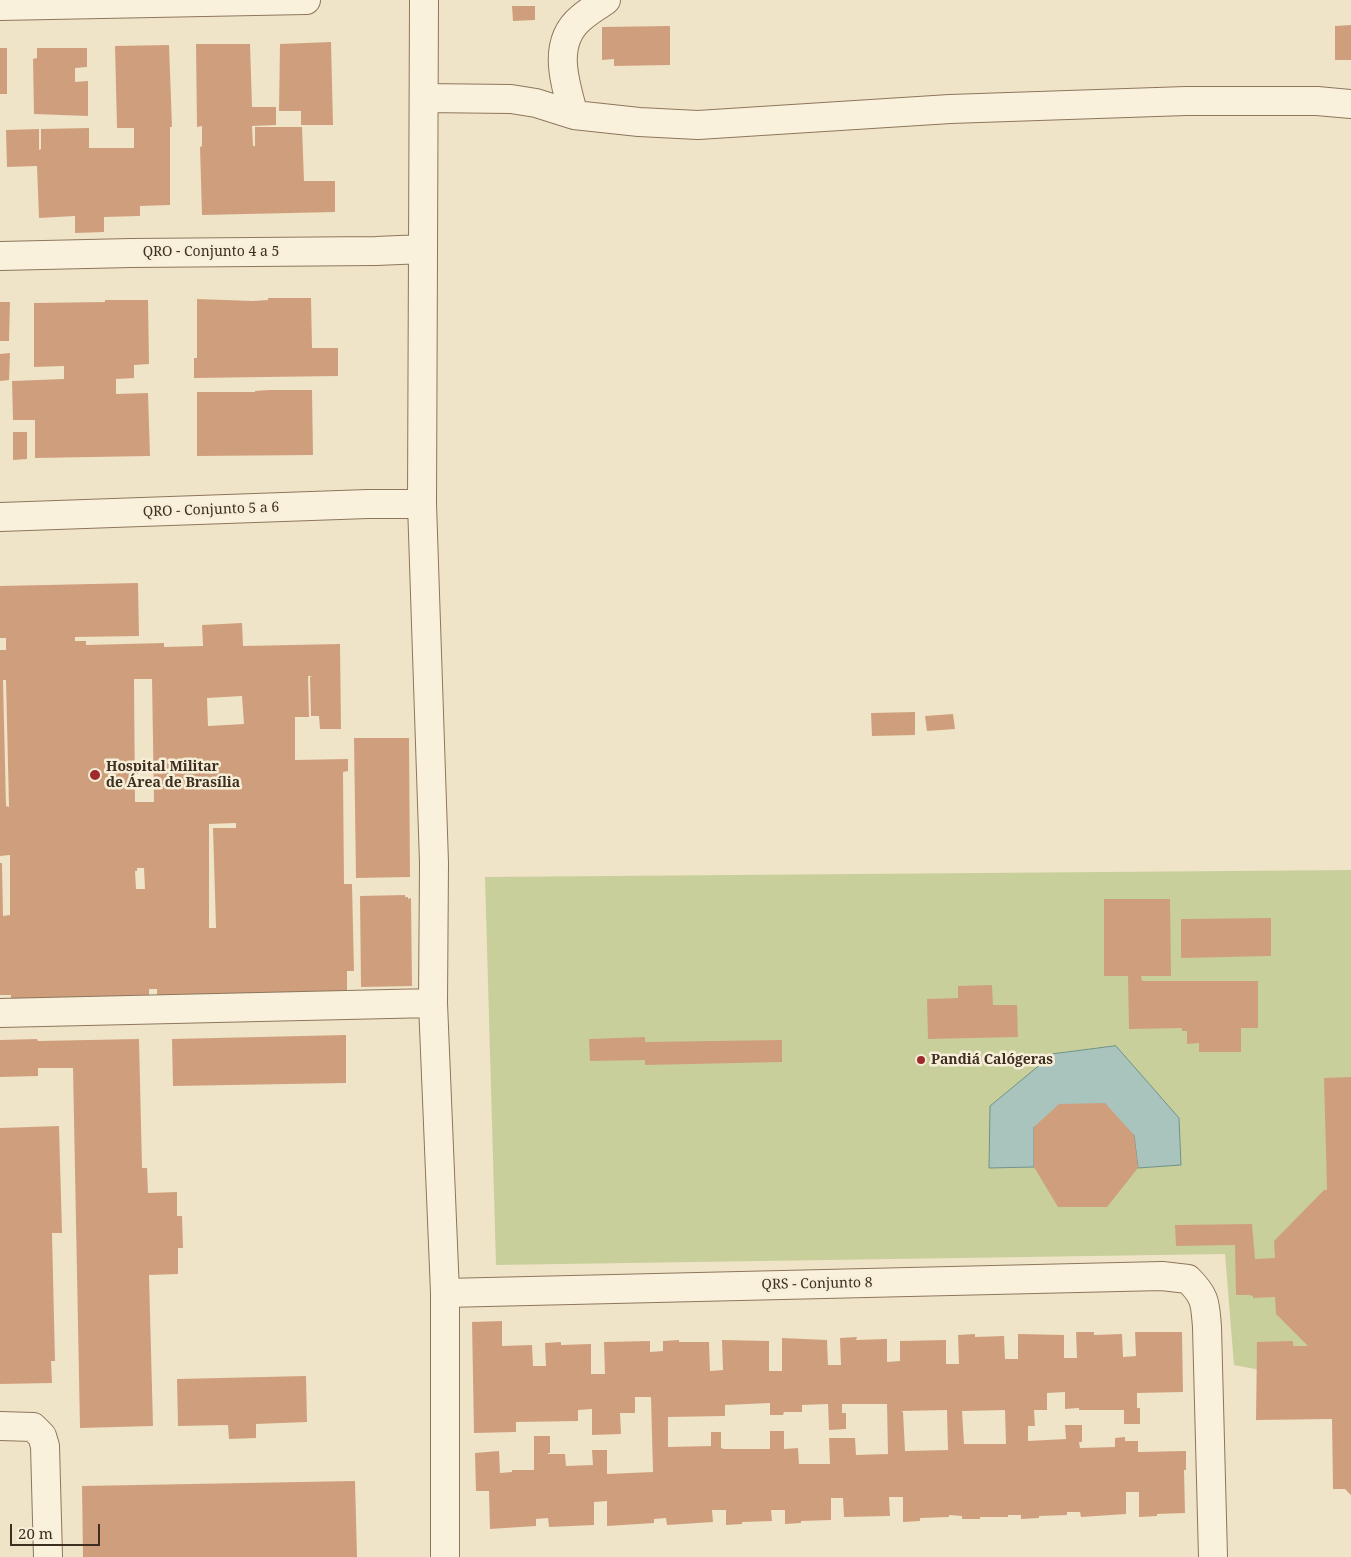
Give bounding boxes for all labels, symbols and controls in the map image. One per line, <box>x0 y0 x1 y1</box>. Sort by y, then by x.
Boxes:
street label: QRO - Conjunto 4 a 5 <box>143 244 279 260</box>
street label: QRO - Conjunto 5 a 6 <box>142 499 280 521</box>
place label: Hospital Militar de Área de Brasília <box>106 759 240 792</box>
marker: Hospital Militar de Área de Brasília <box>88 768 102 782</box>
place label: Pandiá Calógeras <box>931 1052 1053 1068</box>
marker: Pandiá Calógeras <box>915 1054 927 1066</box>
street label: QRS - Conjunto 8 <box>761 1275 873 1293</box>
scale bar <box>12 1514 102 1546</box>
text: 20 m <box>18 1523 53 1543</box>

